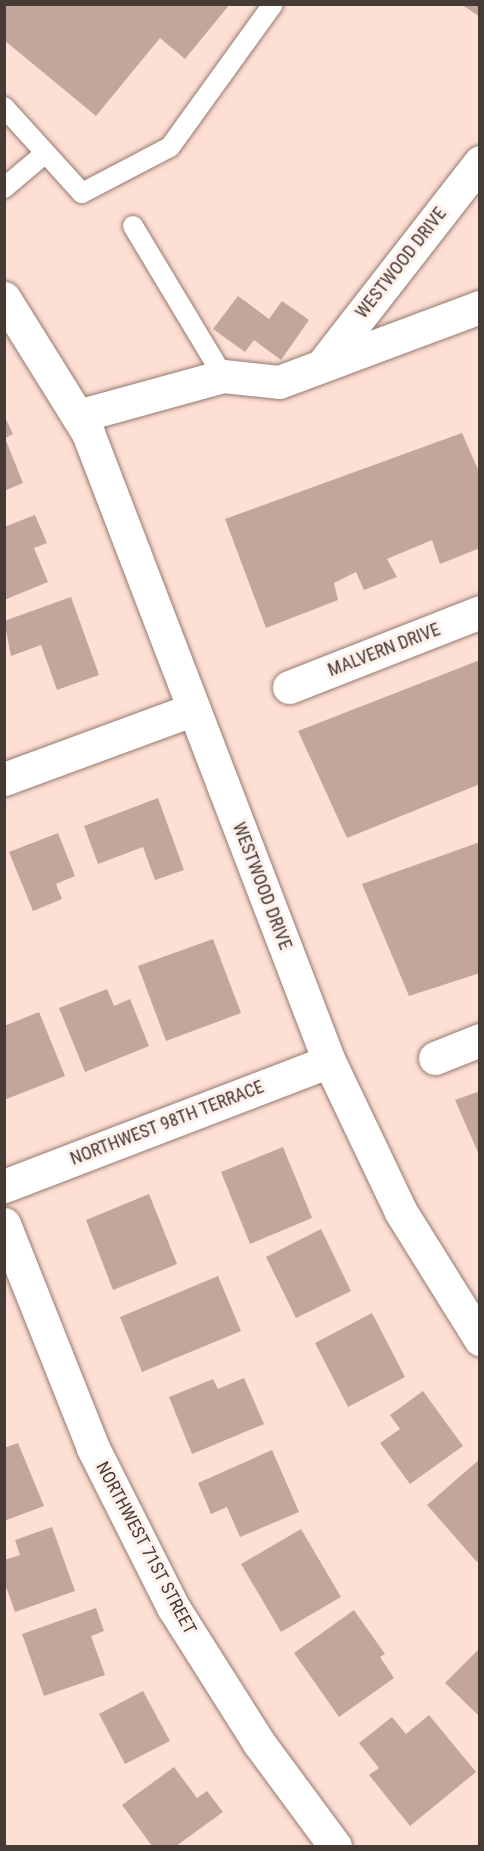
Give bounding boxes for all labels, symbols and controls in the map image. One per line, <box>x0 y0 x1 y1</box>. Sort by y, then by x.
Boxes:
street label: WESTWOOD DRIVE <box>351 203 451 323</box>
street label: MALVERN DRIVE <box>325 619 443 681</box>
street label: WESTWOOD DRIVE <box>228 819 296 953</box>
street label: NORTHWEST 98TH TERRACE <box>67 1076 267 1170</box>
street label: NORTHWEST 71ST STREET <box>91 1458 201 1638</box>

